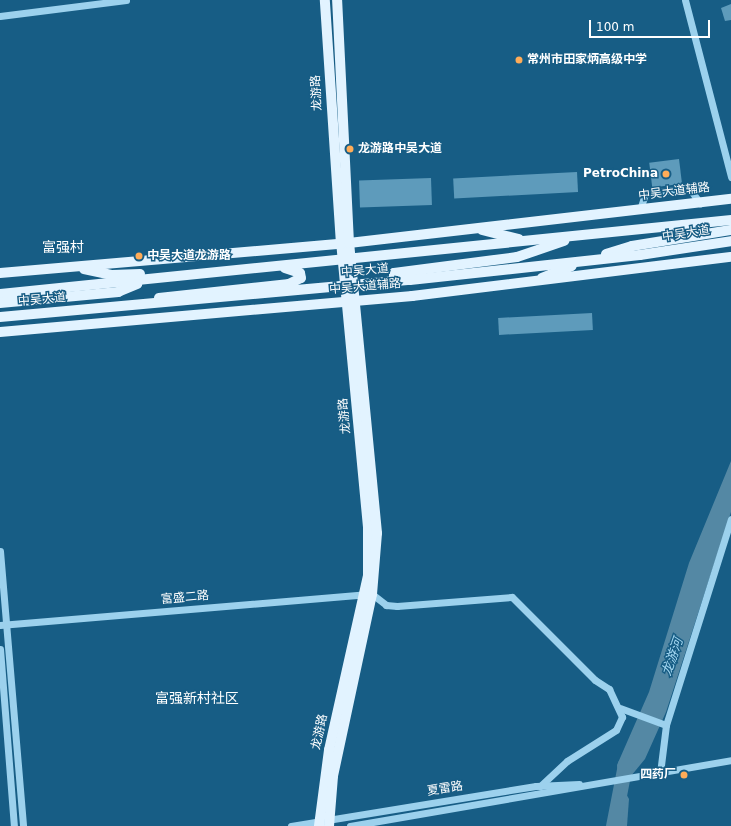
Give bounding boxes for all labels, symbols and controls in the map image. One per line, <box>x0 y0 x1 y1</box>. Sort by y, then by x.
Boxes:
scale bar <box>591 12 712 38</box>
text: 100 m <box>596 20 634 34</box>
place label: 常州市田家炳高级中学 <box>527 53 647 67</box>
marker: 常州市田家炳高级中学 <box>514 55 524 65</box>
street label: 龙游路 <box>309 75 325 111</box>
place label: 龙游路中吴大道 <box>358 142 442 156</box>
marker: 龙游路中吴大道 <box>345 144 355 154</box>
place label: PetroChina <box>583 167 658 181</box>
marker: PetroChina <box>661 169 671 179</box>
street label: 中吴大道辅路 <box>637 180 711 204</box>
street label: 中吴大道 <box>661 223 711 245</box>
district label: 富强村 <box>42 239 84 255</box>
place label: 中吴大道龙游路 <box>147 249 231 263</box>
marker: 中吴大道龙游路 <box>134 251 144 261</box>
street label: 中吴大道 <box>340 262 390 280</box>
street label: 中吴大道辅路 <box>329 277 401 297</box>
street label: 中吴大道 <box>17 291 67 309</box>
street label: 龙游路 <box>336 397 354 435</box>
street label: 富盛二路 <box>160 589 210 607</box>
water label: 龙游河 <box>659 636 687 678</box>
district label: 富强新村社区 <box>155 690 239 706</box>
street label: 龙游路 <box>309 713 331 751</box>
place label: 四药厂 <box>640 768 676 782</box>
marker: 四药厂 <box>679 770 689 780</box>
street label: 夏雷路 <box>426 779 464 799</box>

